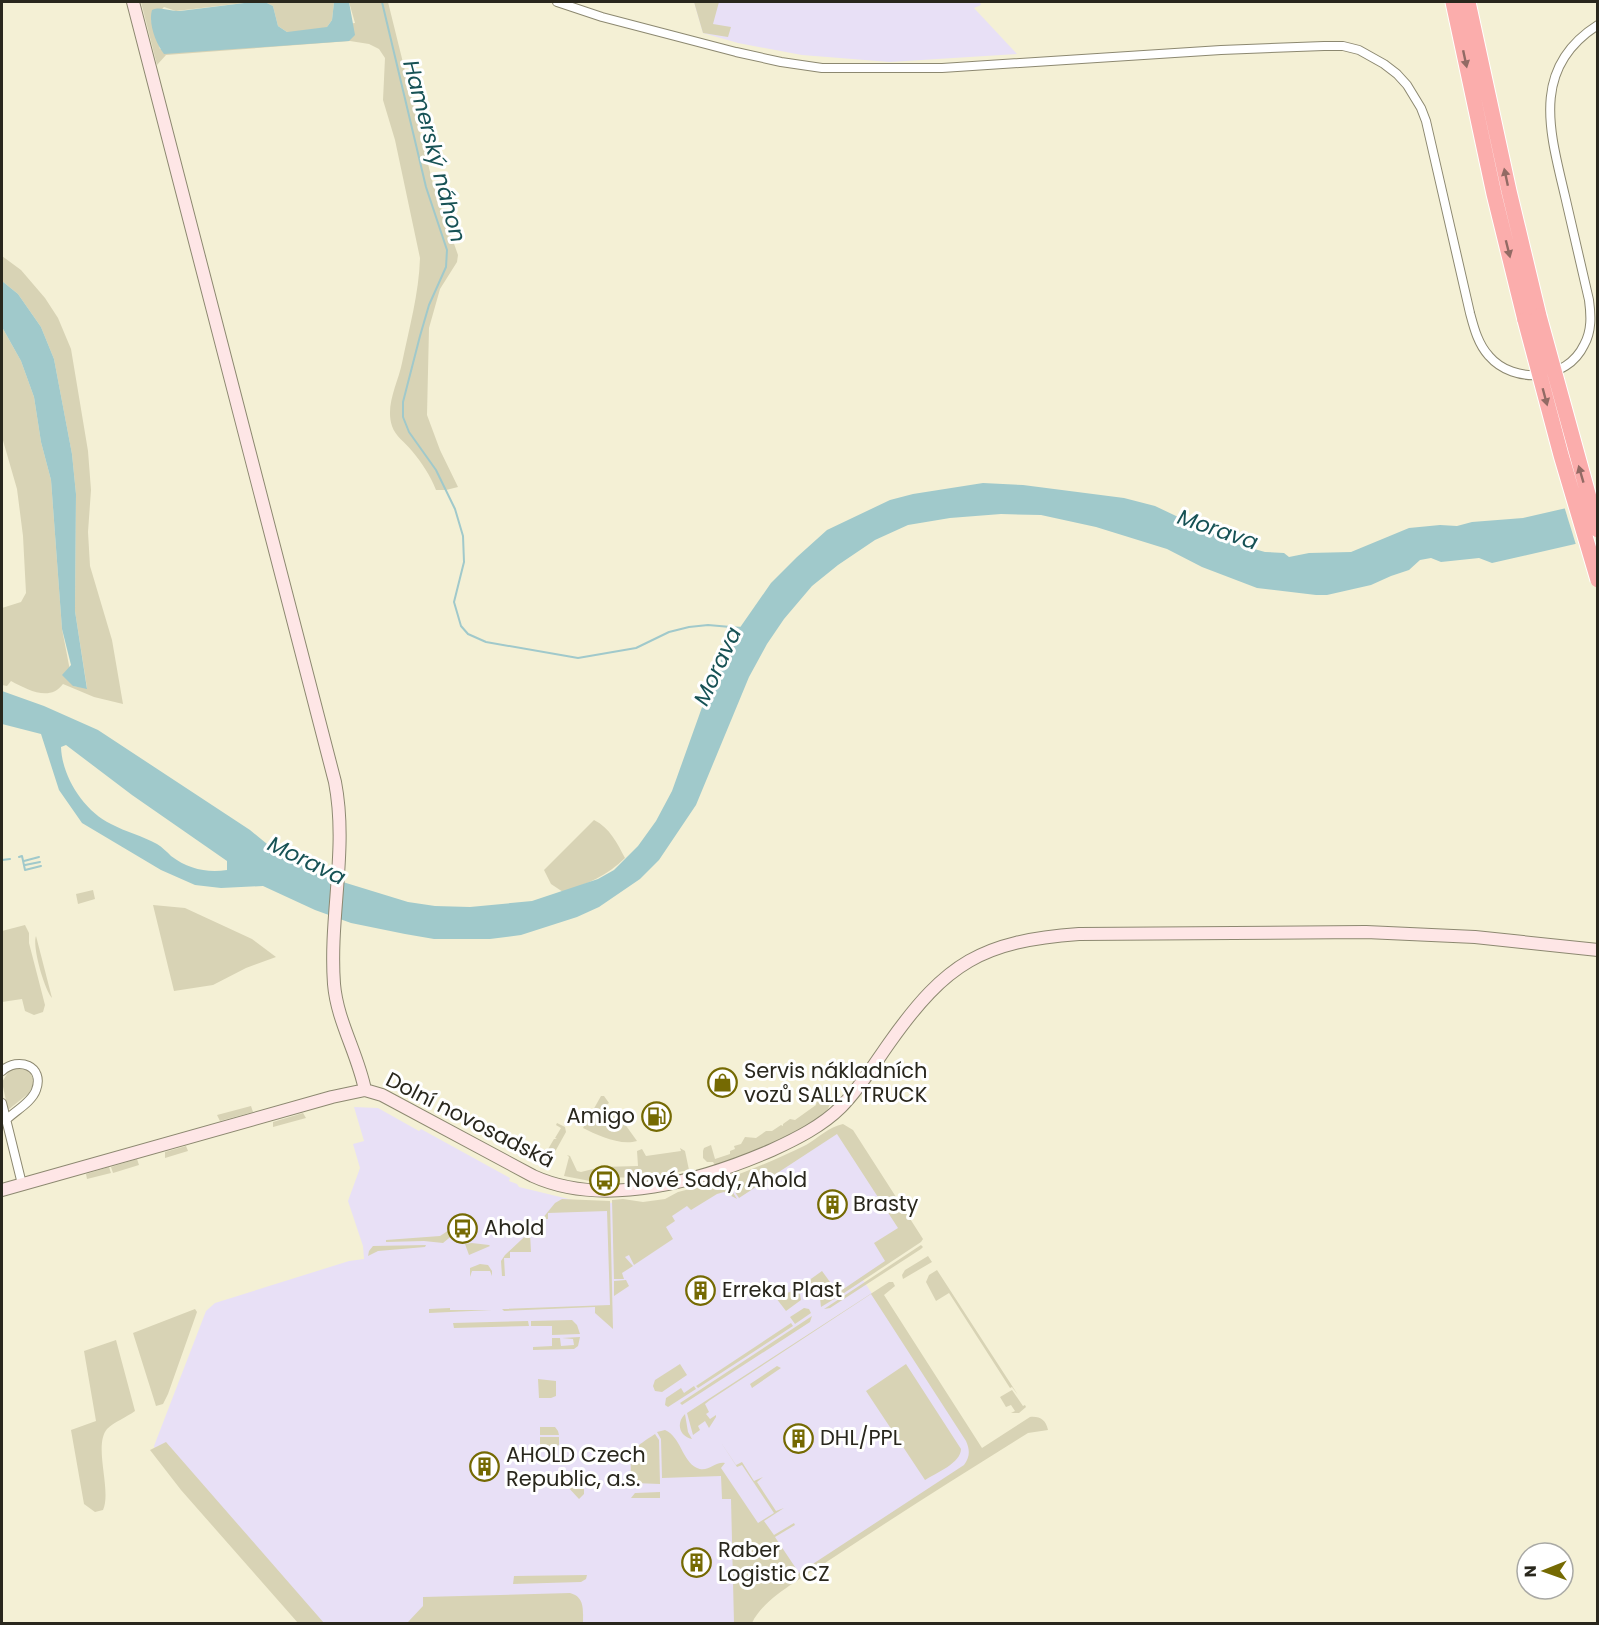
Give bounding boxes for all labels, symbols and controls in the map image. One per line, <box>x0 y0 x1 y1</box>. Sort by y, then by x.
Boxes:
one-way arrow <box>1460 50 1470 68</box>
water label: Hamerský náhon <box>395 57 474 246</box>
one-way arrow <box>1500 168 1510 187</box>
one-way arrow <box>1503 240 1513 258</box>
one-way arrow <box>1541 388 1550 406</box>
one-way arrow <box>1576 465 1585 483</box>
water label: Morava <box>1173 501 1262 558</box>
water label: Morava <box>686 622 749 711</box>
water label: Morava <box>263 828 351 893</box>
place label: Servis nákladních vozů SALLY TRUCK <box>744 1056 928 1109</box>
street label: Dolní novosadská <box>381 1065 559 1174</box>
shop icon: Servis nákladních vozů SALLY TRUCK <box>707 1067 739 1099</box>
fuel station icon: Amigo <box>640 1100 672 1132</box>
place label: Amigo <box>566 1101 635 1130</box>
bus stop icon: Nové Sady, Ahold <box>589 1164 621 1196</box>
place label: Nové Sady, Ahold <box>626 1165 807 1194</box>
building icon: Brasty <box>816 1188 848 1220</box>
place label: Brasty <box>853 1189 919 1218</box>
bus stop icon: Ahold <box>447 1212 479 1244</box>
place label: Ahold <box>484 1213 544 1242</box>
building icon: Erreka Plast <box>685 1274 717 1306</box>
place label: Erreka Plast <box>722 1275 842 1304</box>
building icon: DHL/PPL <box>783 1422 815 1454</box>
place label: DHL/PPL <box>820 1423 902 1452</box>
place label: AHOLD Czech Republic, a.s. <box>506 1440 646 1493</box>
building icon: AHOLD Czech Republic, a.s. <box>469 1451 501 1483</box>
place label: Raber Logistic CZ <box>718 1535 830 1588</box>
north arrow <box>1515 1541 1575 1601</box>
building icon: Raber Logistic CZ <box>681 1546 713 1578</box>
text: N <box>1519 1565 1542 1577</box>

